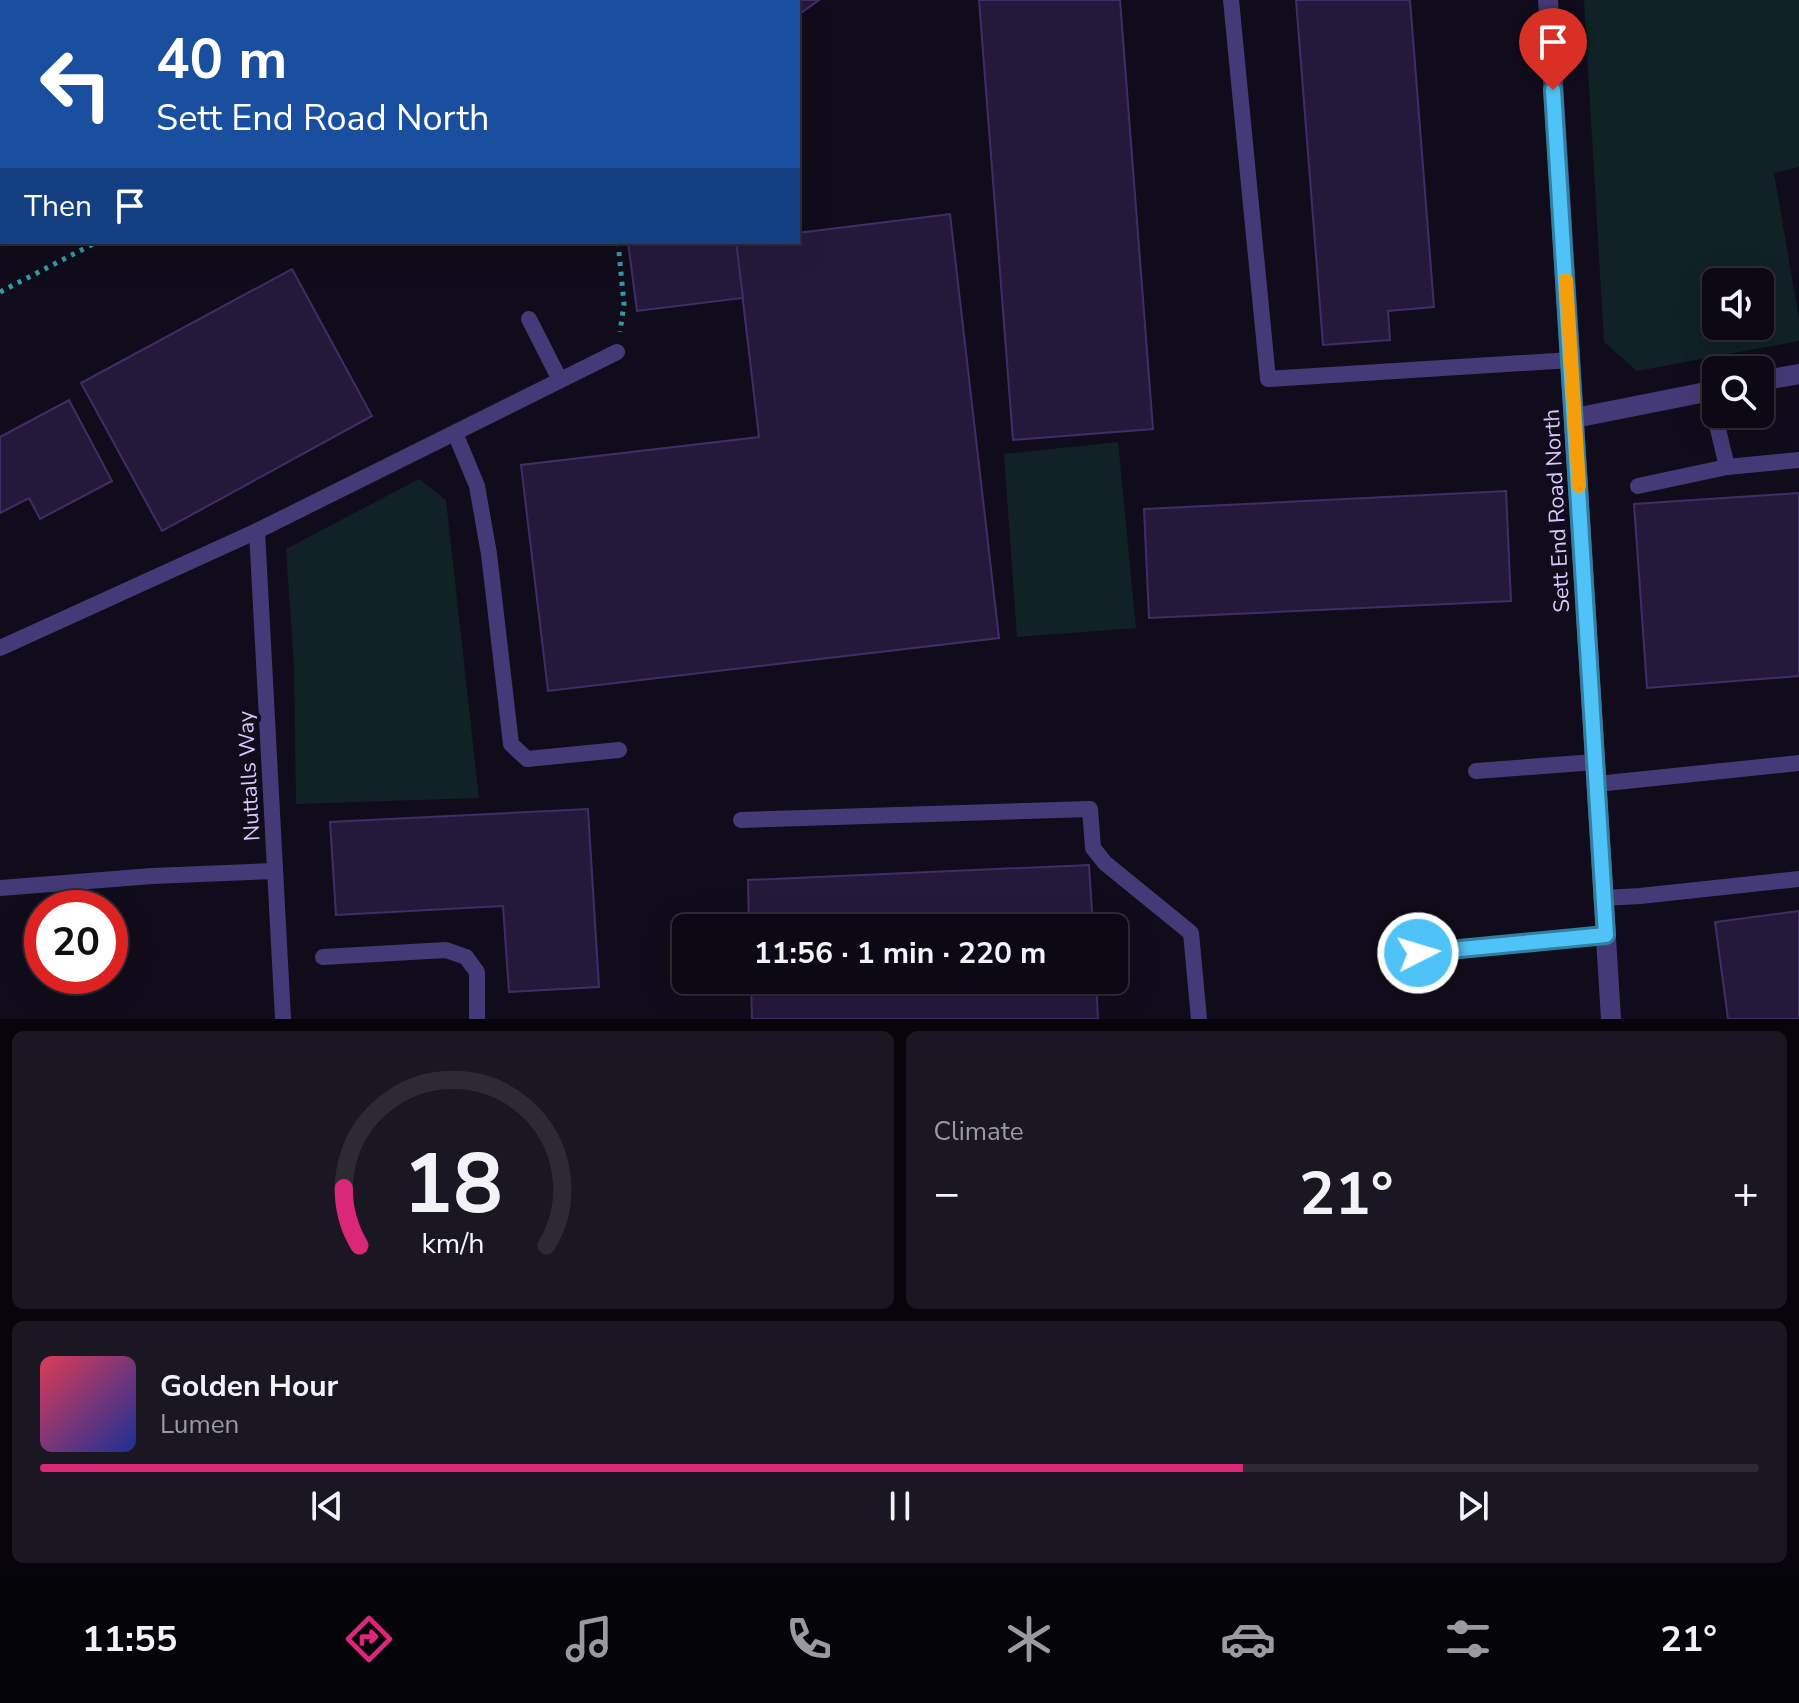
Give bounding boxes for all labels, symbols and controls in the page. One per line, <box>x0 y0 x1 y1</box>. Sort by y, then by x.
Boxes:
pin <box>1519 8 1587 90</box>
icon: arrive <box>1531 20 1575 64</box>
text: 40 m <box>156 21 287 98</box>
icon: left <box>24 32 128 136</box>
text: Sett End Road North <box>156 94 489 143</box>
icon: arrive <box>108 184 152 228</box>
text: Then <box>24 186 92 227</box>
map controls <box>1702 268 1774 428</box>
button: sound <box>1702 268 1774 340</box>
button: search <box>1702 356 1774 428</box>
street label: Sett End Road North <box>1537 408 1577 613</box>
street label: Nuttalls Way <box>231 709 267 842</box>
speed limit sign: 20 <box>24 890 128 994</box>
position arrow <box>1376 911 1460 995</box>
text: 11:56 · 1 min · 220 m <box>754 933 1046 974</box>
text: Climate <box>934 1114 1024 1149</box>
text: 18 <box>403 1128 503 1241</box>
text: 21° <box>1299 1153 1394 1235</box>
text: − <box>934 1164 960 1224</box>
text: + <box>1733 1164 1759 1224</box>
text: km/h <box>421 1224 484 1263</box>
text: Golden Hour <box>160 1366 338 1407</box>
text: Lumen <box>160 1407 239 1442</box>
icon: previous <box>305 1484 349 1528</box>
icon: pause <box>878 1484 922 1528</box>
icon: next <box>1451 1484 1495 1528</box>
icon: directions <box>341 1611 397 1667</box>
icon: music <box>561 1611 617 1667</box>
icon: phone <box>781 1611 837 1667</box>
icon: climate <box>1001 1611 1057 1667</box>
icon: car <box>1220 1611 1276 1667</box>
icon: filters <box>1440 1611 1496 1667</box>
text: 11:55 <box>82 1615 177 1664</box>
text: 21° <box>1660 1615 1717 1664</box>

